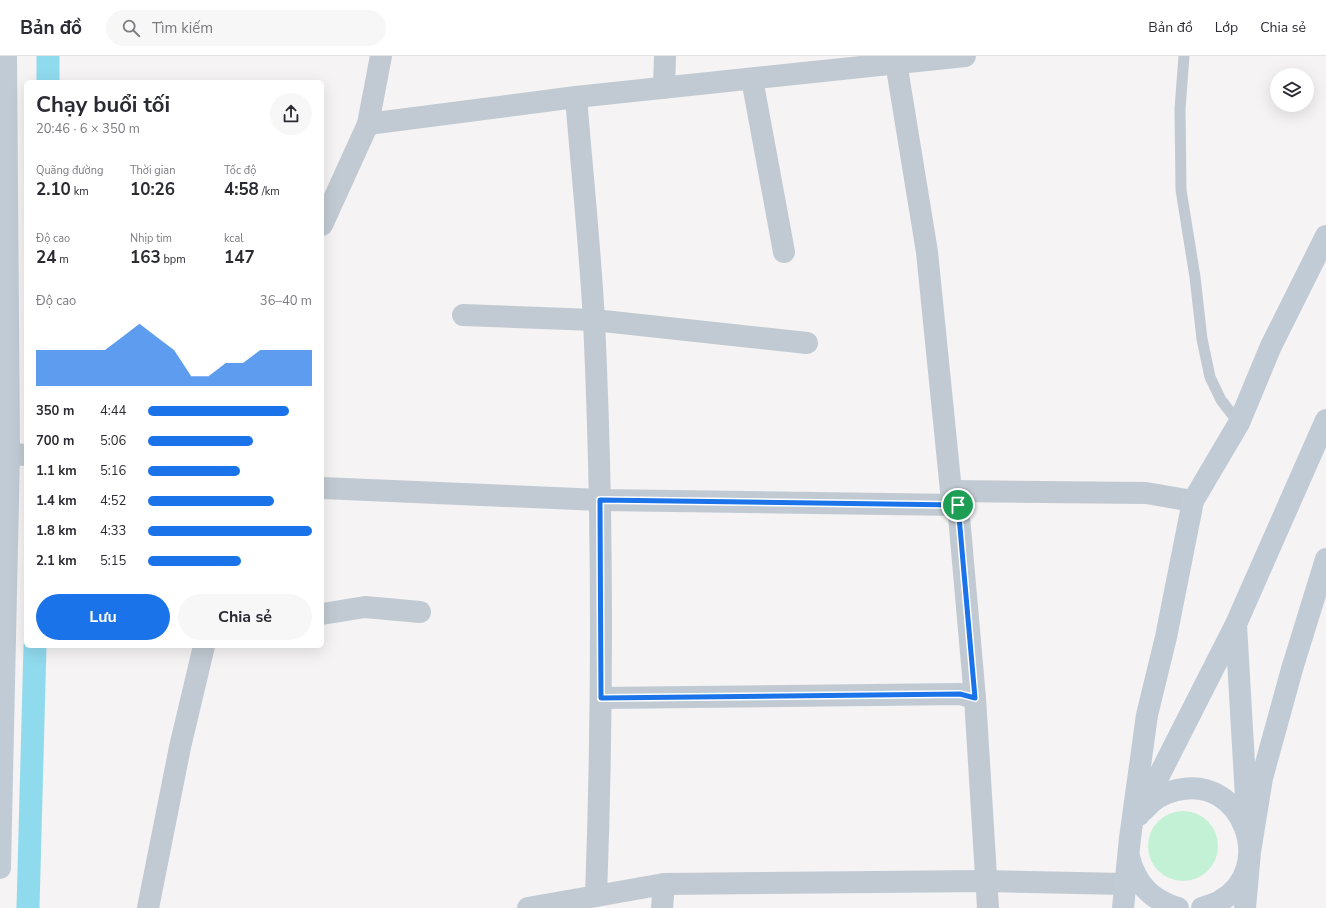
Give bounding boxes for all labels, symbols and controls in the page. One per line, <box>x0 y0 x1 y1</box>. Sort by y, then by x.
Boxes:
search box <box>106 10 386 46</box>
text: Bản đồ <box>20 15 82 41</box>
icon: search <box>120 17 142 39</box>
text: Tìm kiếm <box>152 18 213 38</box>
text: Bản đồ <box>1148 18 1193 37</box>
text: Lớp <box>1215 18 1238 37</box>
text: Chia sẻ <box>1260 18 1306 37</box>
map controls <box>1270 68 1314 112</box>
button: layers <box>1270 68 1314 112</box>
text: Chạy buổi tối <box>36 90 170 120</box>
button: share <box>270 93 312 135</box>
text: 20:46 · 6 × 350 m <box>36 120 140 138</box>
text: Quãng đường <box>36 163 103 178</box>
text: Thời gian <box>130 163 175 178</box>
text: Tốc độ <box>224 163 256 178</box>
text: 2.10 <box>36 178 71 201</box>
text: 10:26 <box>130 178 175 201</box>
text: 4:58 <box>224 178 259 201</box>
text: km <box>71 184 89 199</box>
text: /km <box>259 184 280 199</box>
text: Độ cao <box>36 231 70 246</box>
text: Nhịp tim <box>130 231 172 246</box>
text: kcal <box>224 231 244 246</box>
text: 24 <box>36 246 56 269</box>
text: 163 <box>130 246 161 269</box>
text: 147 <box>224 246 255 269</box>
text: m <box>56 252 69 267</box>
text: bpm <box>161 252 186 267</box>
text: Độ cao <box>36 292 76 310</box>
text: 36–40 m <box>260 292 312 310</box>
text: 350 m <box>36 402 74 420</box>
text: 4:44 <box>100 402 126 420</box>
text: 700 m <box>36 432 74 450</box>
text: 5:06 <box>100 432 126 450</box>
text: 1.1 km <box>36 462 77 480</box>
text: 5:16 <box>100 462 126 480</box>
pin <box>941 488 975 522</box>
text: 1.4 km <box>36 492 77 510</box>
text: 4:52 <box>100 492 126 510</box>
icon: arrive <box>947 494 969 516</box>
text: 1.8 km <box>36 522 77 540</box>
text: 4:33 <box>100 522 126 540</box>
text: 2.1 km <box>36 552 77 570</box>
text: 5:15 <box>100 552 126 570</box>
button: Lưu <box>36 594 170 640</box>
button: Chia sẻ <box>178 594 312 640</box>

